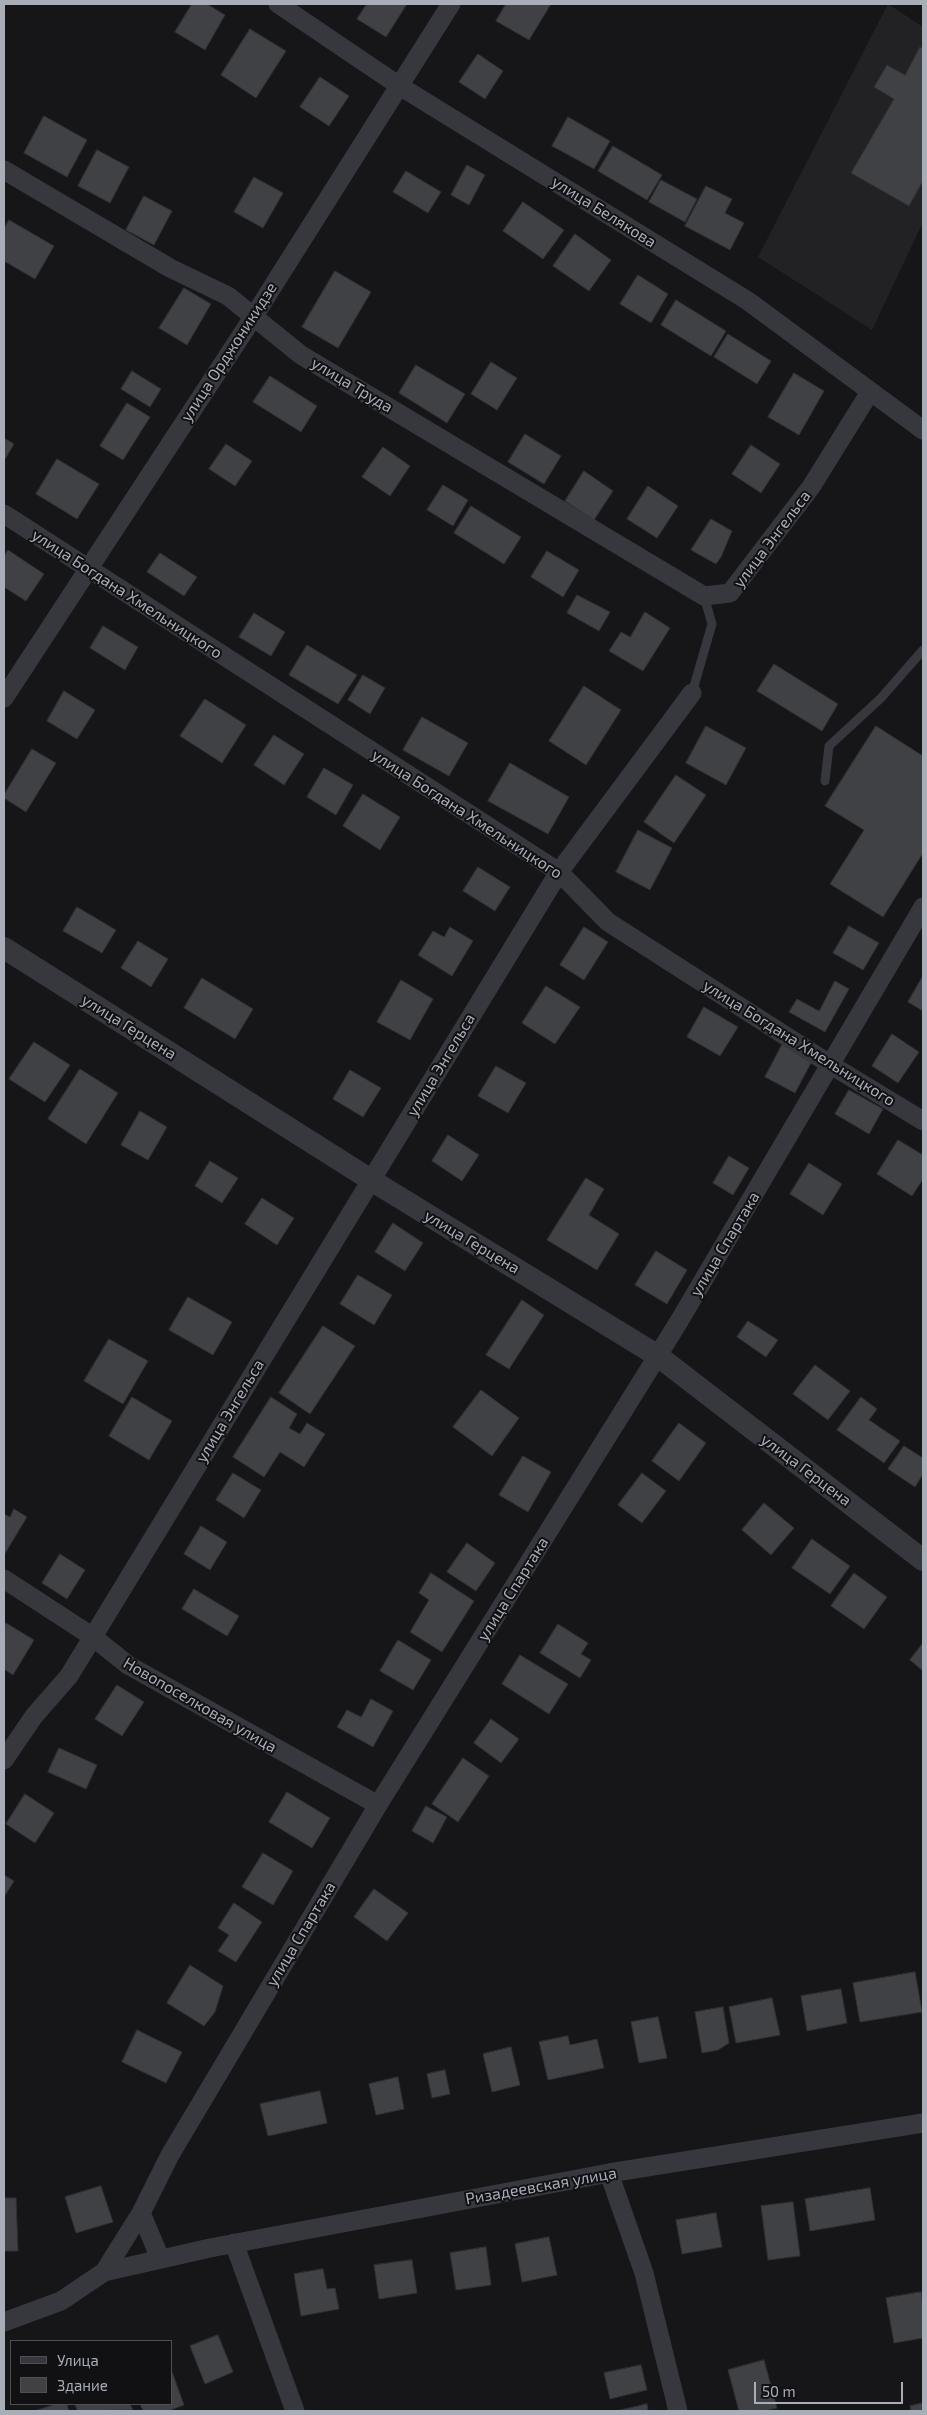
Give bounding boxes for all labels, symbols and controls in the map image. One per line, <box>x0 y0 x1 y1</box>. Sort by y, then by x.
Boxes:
street label: улица Белякова <box>548 172 660 252</box>
street label: улица Орджоникидзе <box>177 279 281 425</box>
street label: улица Труда <box>308 353 396 417</box>
street label: улица Энгельса <box>729 487 815 591</box>
street label: улица Богдана Хмельницкого <box>28 525 226 663</box>
street label: улица Богдана Хмельницкого <box>368 745 566 883</box>
street label: улица Богдана Хмельницкого <box>699 976 899 1110</box>
street label: улица Герцена <box>78 990 180 1064</box>
street label: улица Энгельса <box>403 1010 479 1120</box>
street label: улица Спартака <box>686 1188 764 1300</box>
street label: улица Герцена <box>421 1206 523 1278</box>
street label: улица Энгельса <box>192 1356 268 1466</box>
street label: улица Герцена <box>757 1430 855 1510</box>
street label: улица Спартака <box>473 1534 553 1644</box>
street label: Новопоселковая улица <box>120 1653 280 1757</box>
street label: улица Спартака <box>262 1878 340 1990</box>
street label: Ризадеевская улица <box>464 2163 618 2209</box>
legend <box>10 2340 172 2405</box>
text: Улица <box>57 2351 99 2369</box>
scale bar <box>757 2372 906 2404</box>
text: Здание <box>57 2376 108 2394</box>
text: 50 m <box>762 2382 796 2400</box>

